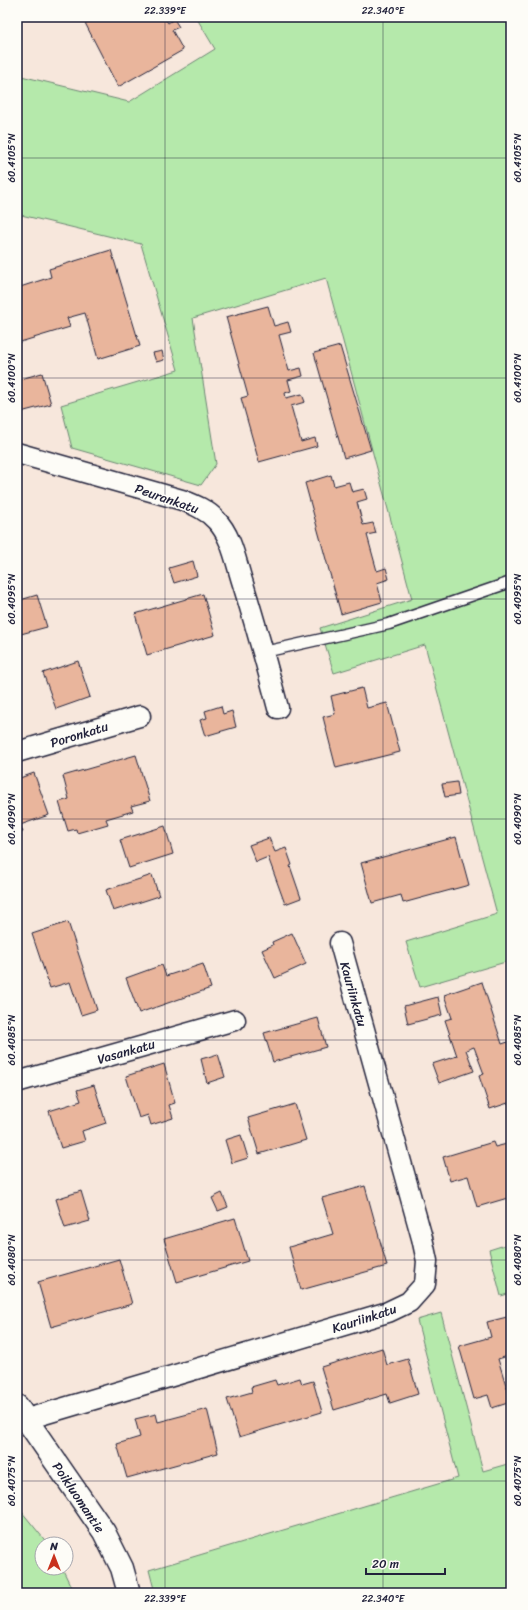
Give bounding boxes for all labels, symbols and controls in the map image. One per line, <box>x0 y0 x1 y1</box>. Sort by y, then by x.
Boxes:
text: 22.339°E <box>144 2 187 20</box>
text: 22.340°E <box>362 2 406 20</box>
text: 60.4105°N <box>3 133 21 183</box>
text: 60.4105°N <box>509 133 527 183</box>
text: 60.4100°N <box>3 353 21 403</box>
text: 60.4100°N <box>509 353 527 403</box>
street label: Peurankatu <box>132 477 202 520</box>
text: 60.4095°N <box>3 573 21 625</box>
text: 60.4095°N <box>509 573 527 625</box>
street label: Poronkatu <box>47 715 111 754</box>
text: 60.4090°N <box>3 793 21 845</box>
text: 60.4090°N <box>509 793 527 845</box>
street label: Kauriinkatu <box>333 959 374 1030</box>
text: 60.4085°N <box>3 1014 21 1065</box>
text: 60.4085°N <box>509 1014 527 1065</box>
street label: Vasankatu <box>95 1032 158 1071</box>
text: 60.4080°N <box>3 1234 21 1286</box>
text: 60.4080°N <box>509 1234 527 1286</box>
street label: Kauriinkatu <box>329 1297 400 1340</box>
text: 60.4075°N <box>3 1456 21 1506</box>
text: 60.4075°N <box>509 1456 527 1506</box>
street label: Poikluomantie <box>46 1457 111 1538</box>
north arrow <box>34 1536 74 1576</box>
text: N <box>49 1537 58 1556</box>
scale bar <box>366 1550 445 1576</box>
text: 20 m <box>372 1553 399 1575</box>
text: 22.339°E <box>144 1590 187 1608</box>
text: 22.340°E <box>362 1590 406 1608</box>

